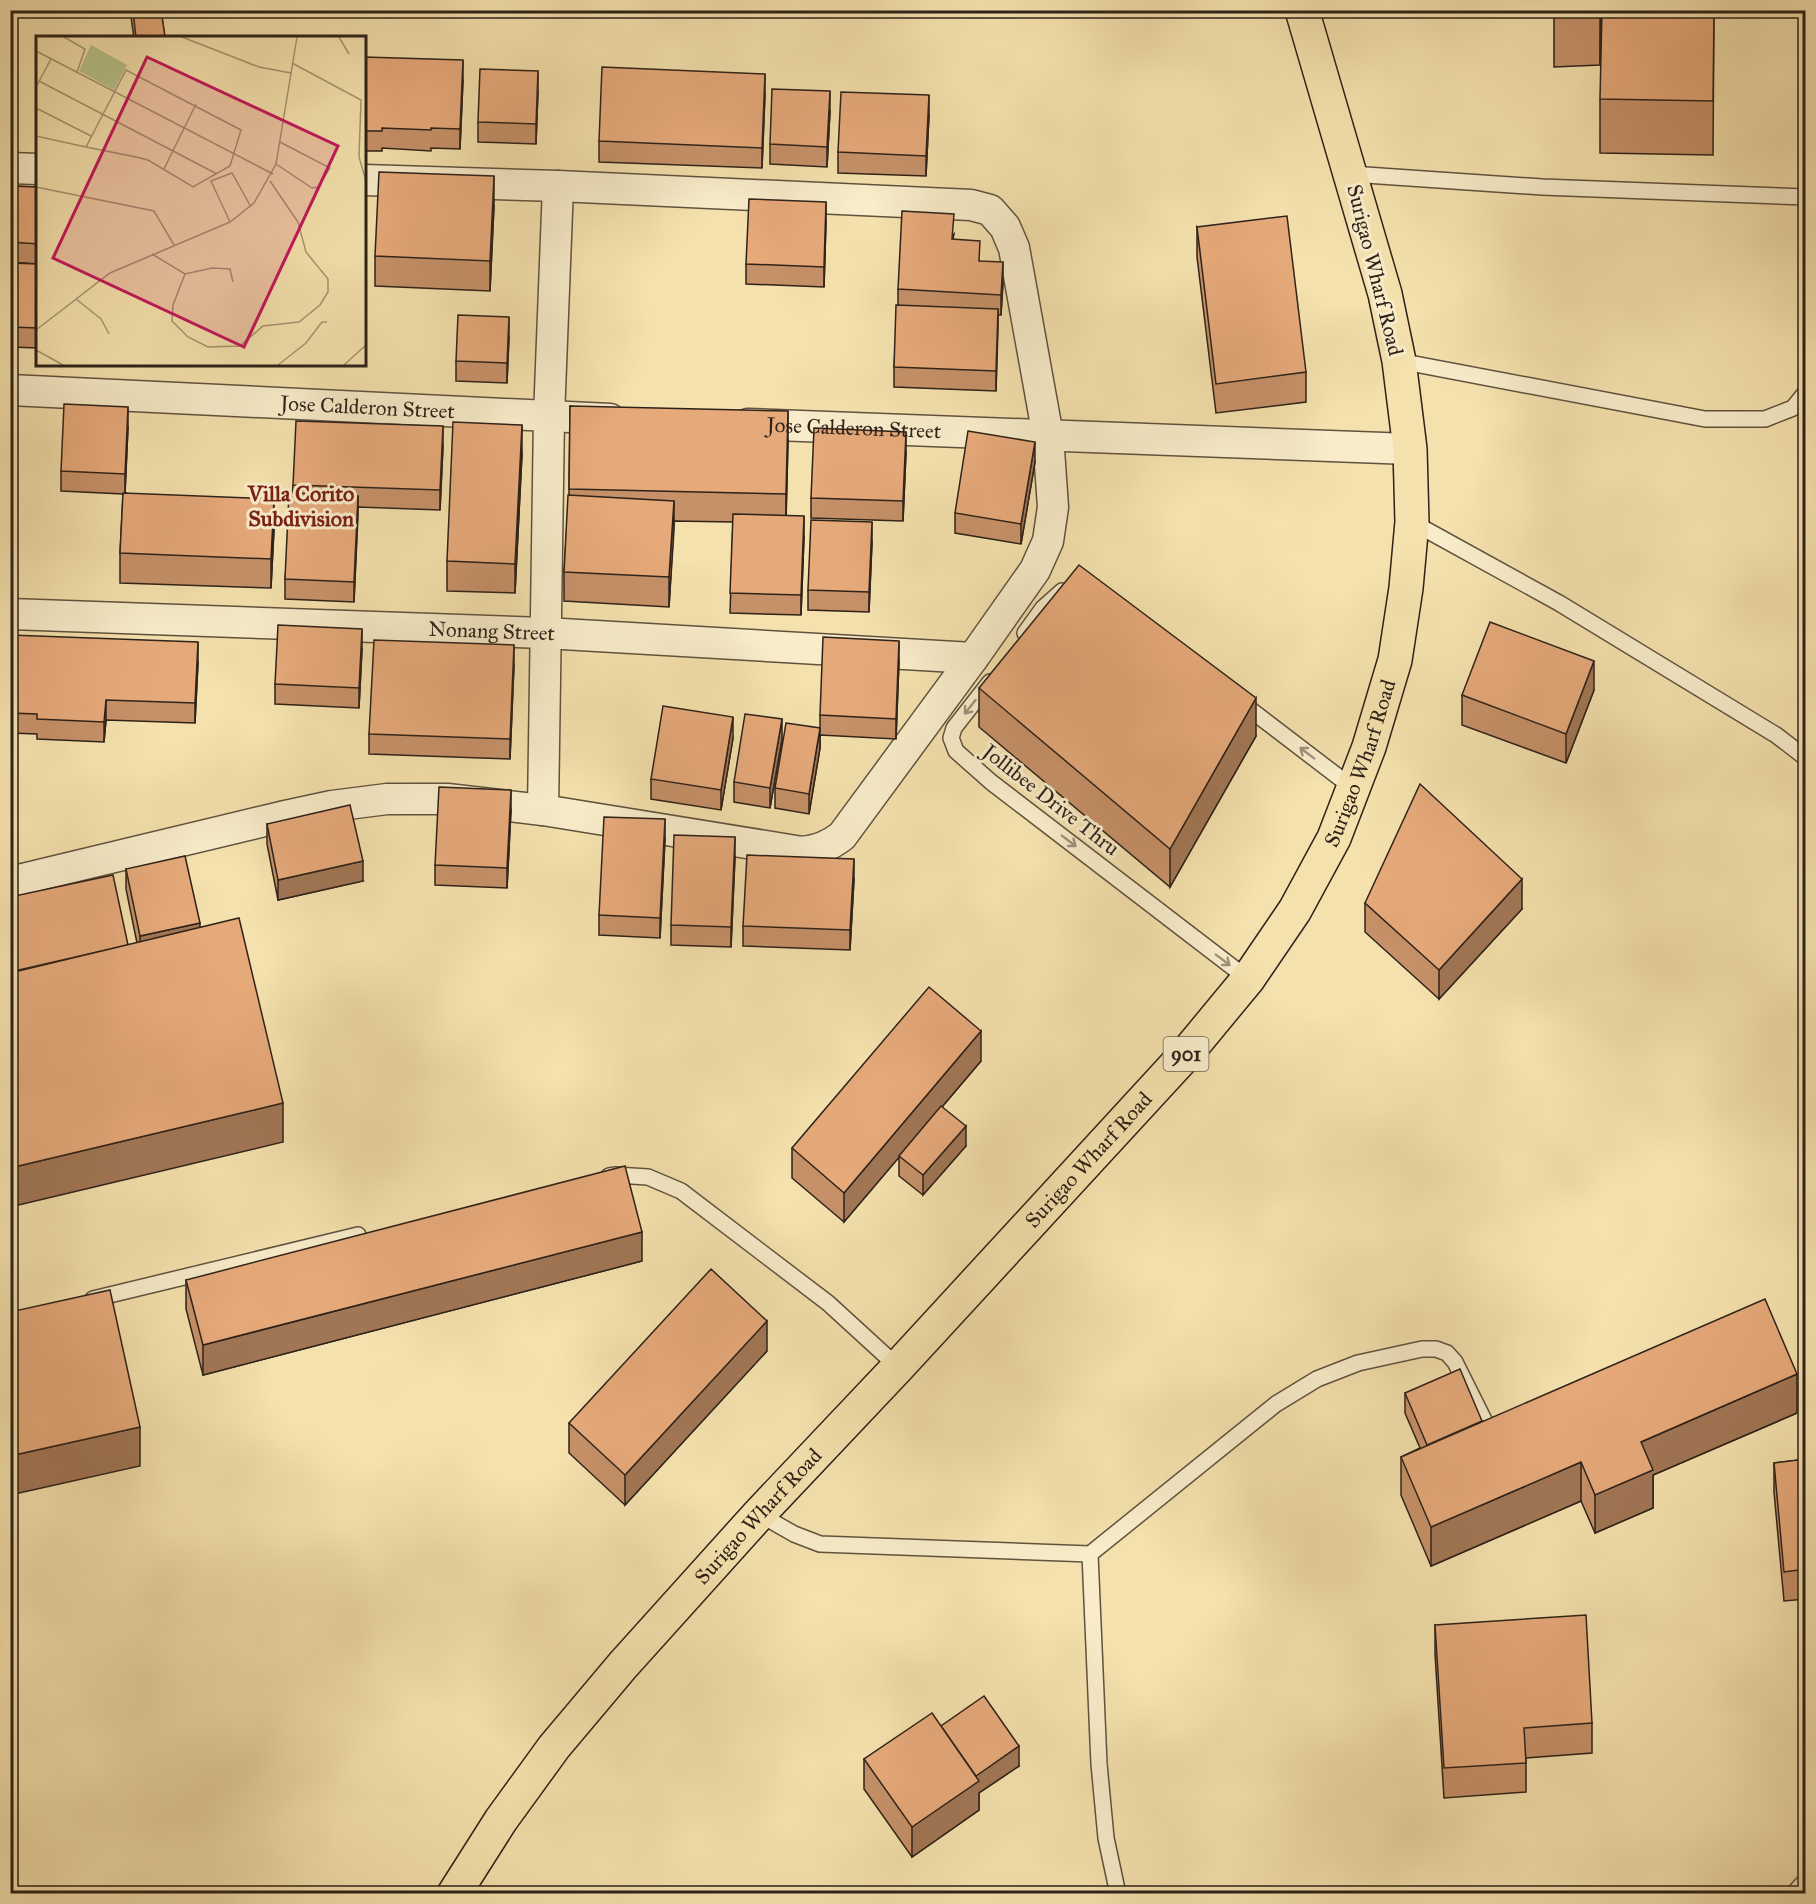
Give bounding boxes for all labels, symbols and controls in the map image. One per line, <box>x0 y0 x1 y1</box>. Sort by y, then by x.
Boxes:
inset map <box>36 36 366 366</box>
street label: Surigao Wharf Road <box>1341 182 1409 359</box>
street label: Jose Calderon Street <box>278 390 456 425</box>
street label: Jose Calderon Street <box>764 412 942 444</box>
district label: Villa Corito Subdivision <box>247 480 354 532</box>
street label: Nonang Street <box>428 616 556 647</box>
street label: Surigao Wharf Road <box>1319 676 1402 852</box>
one-way arrow <box>964 699 977 715</box>
street label: Jollibee Drive Thru <box>976 737 1125 861</box>
one-way arrow <box>1299 747 1315 760</box>
one-way arrow <box>1060 835 1076 847</box>
one-way arrow <box>1215 954 1231 966</box>
road number: 901 <box>1164 1037 1208 1071</box>
street label: Surigao Wharf Road <box>1019 1086 1158 1233</box>
street label: Surigao Wharf Road <box>689 1443 828 1590</box>

